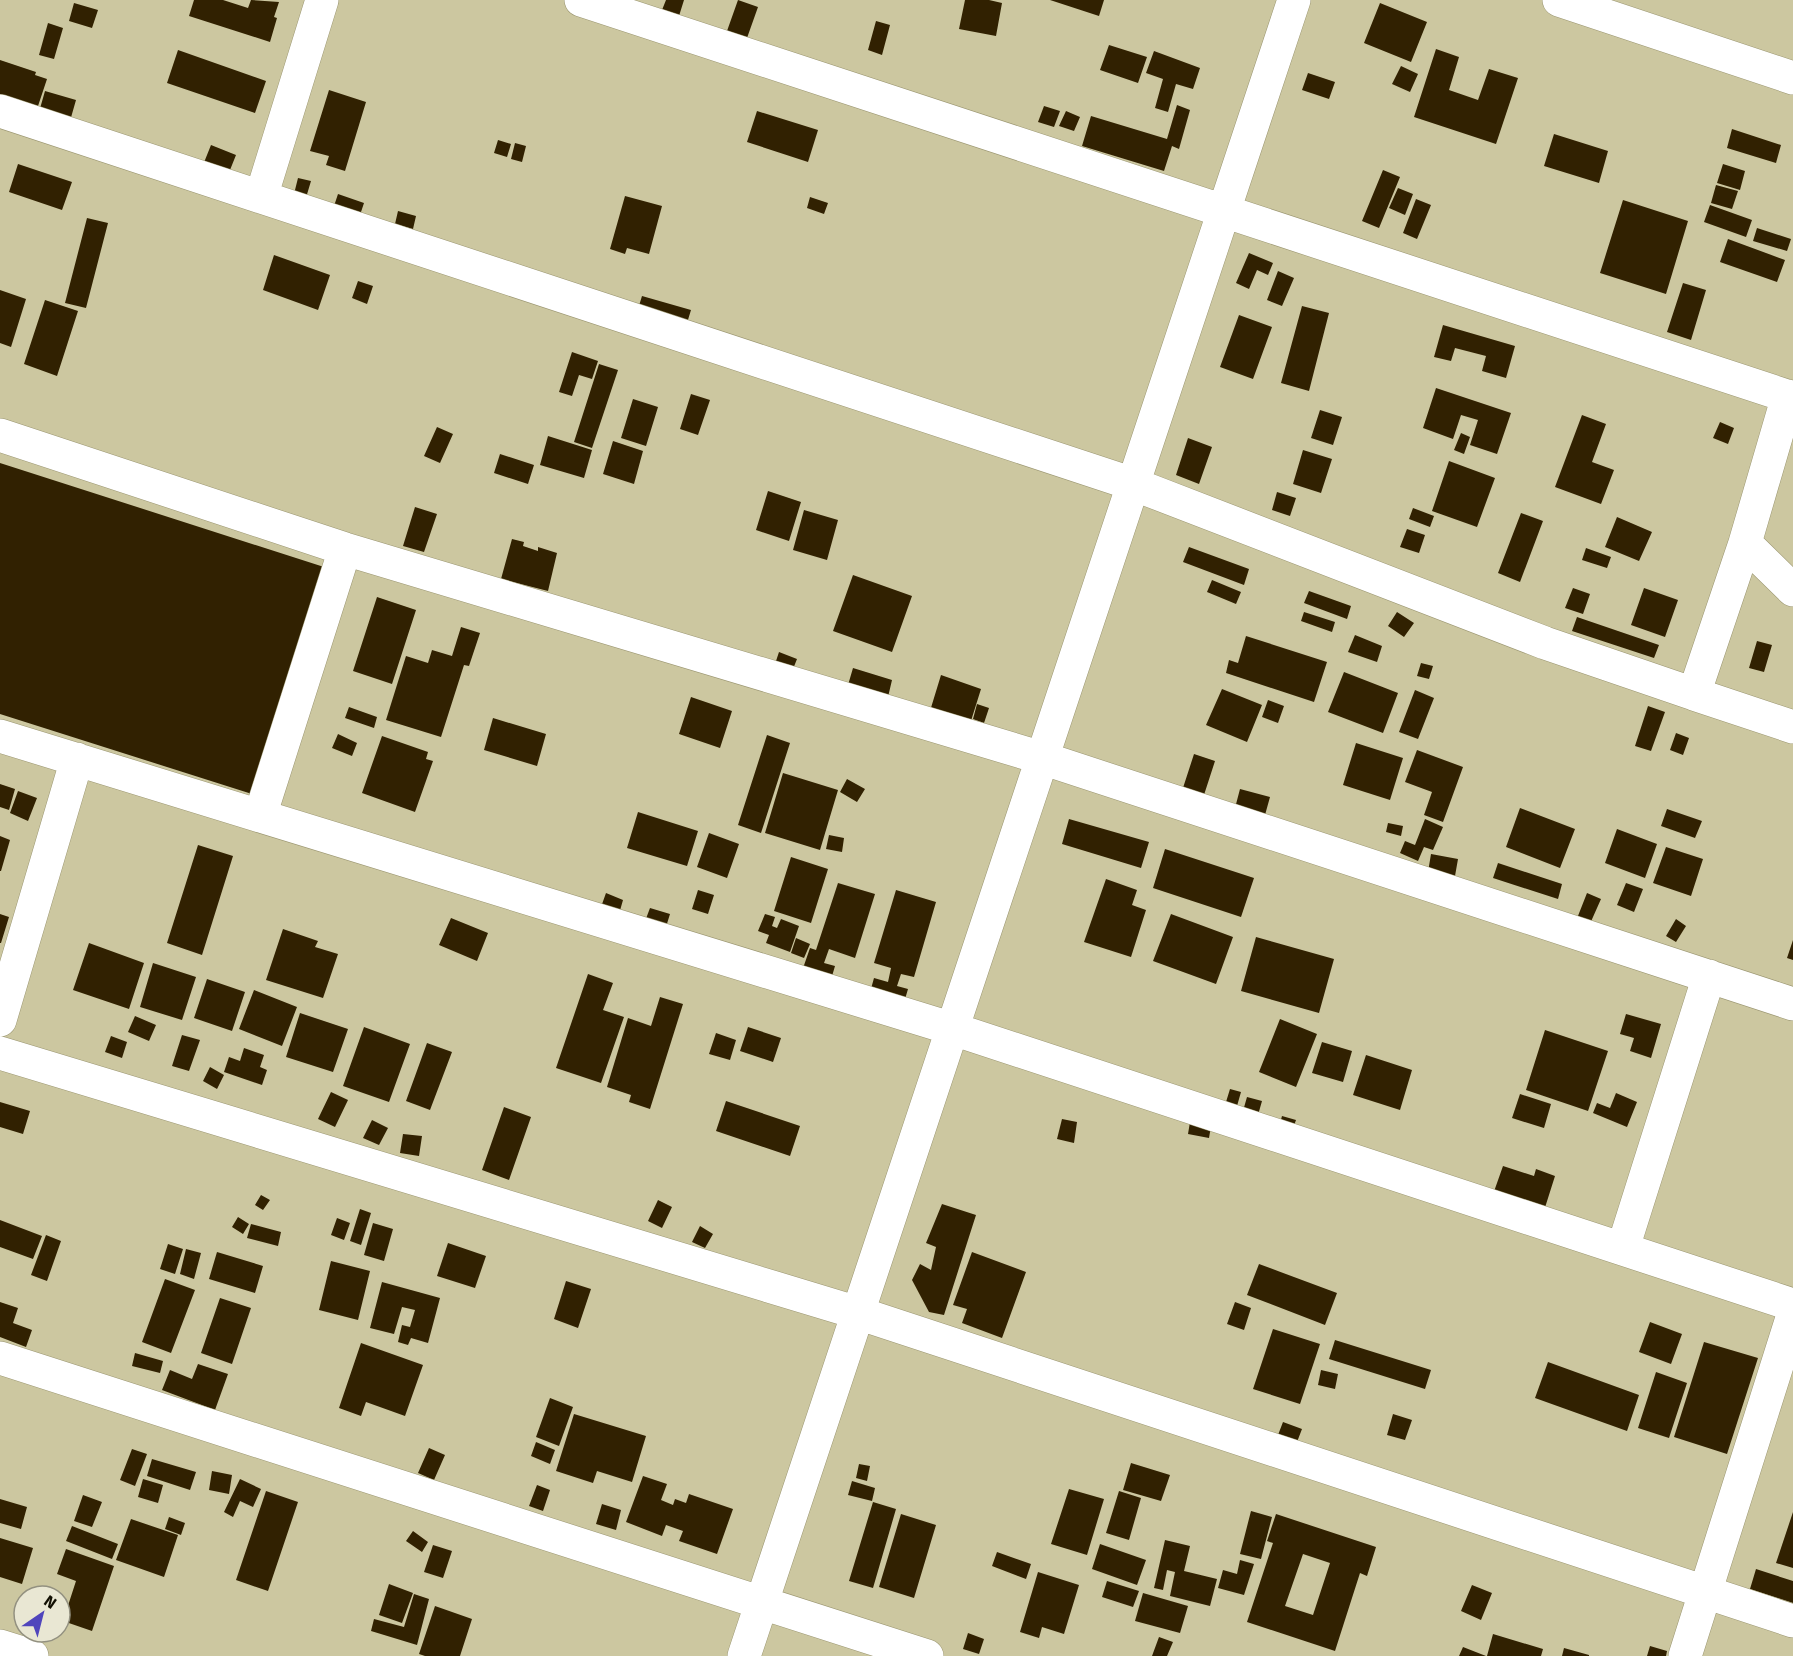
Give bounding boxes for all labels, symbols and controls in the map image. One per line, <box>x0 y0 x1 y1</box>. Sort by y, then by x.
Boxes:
north arrow <box>12 1584 72 1644</box>
text: N <box>41 1591 60 1613</box>

